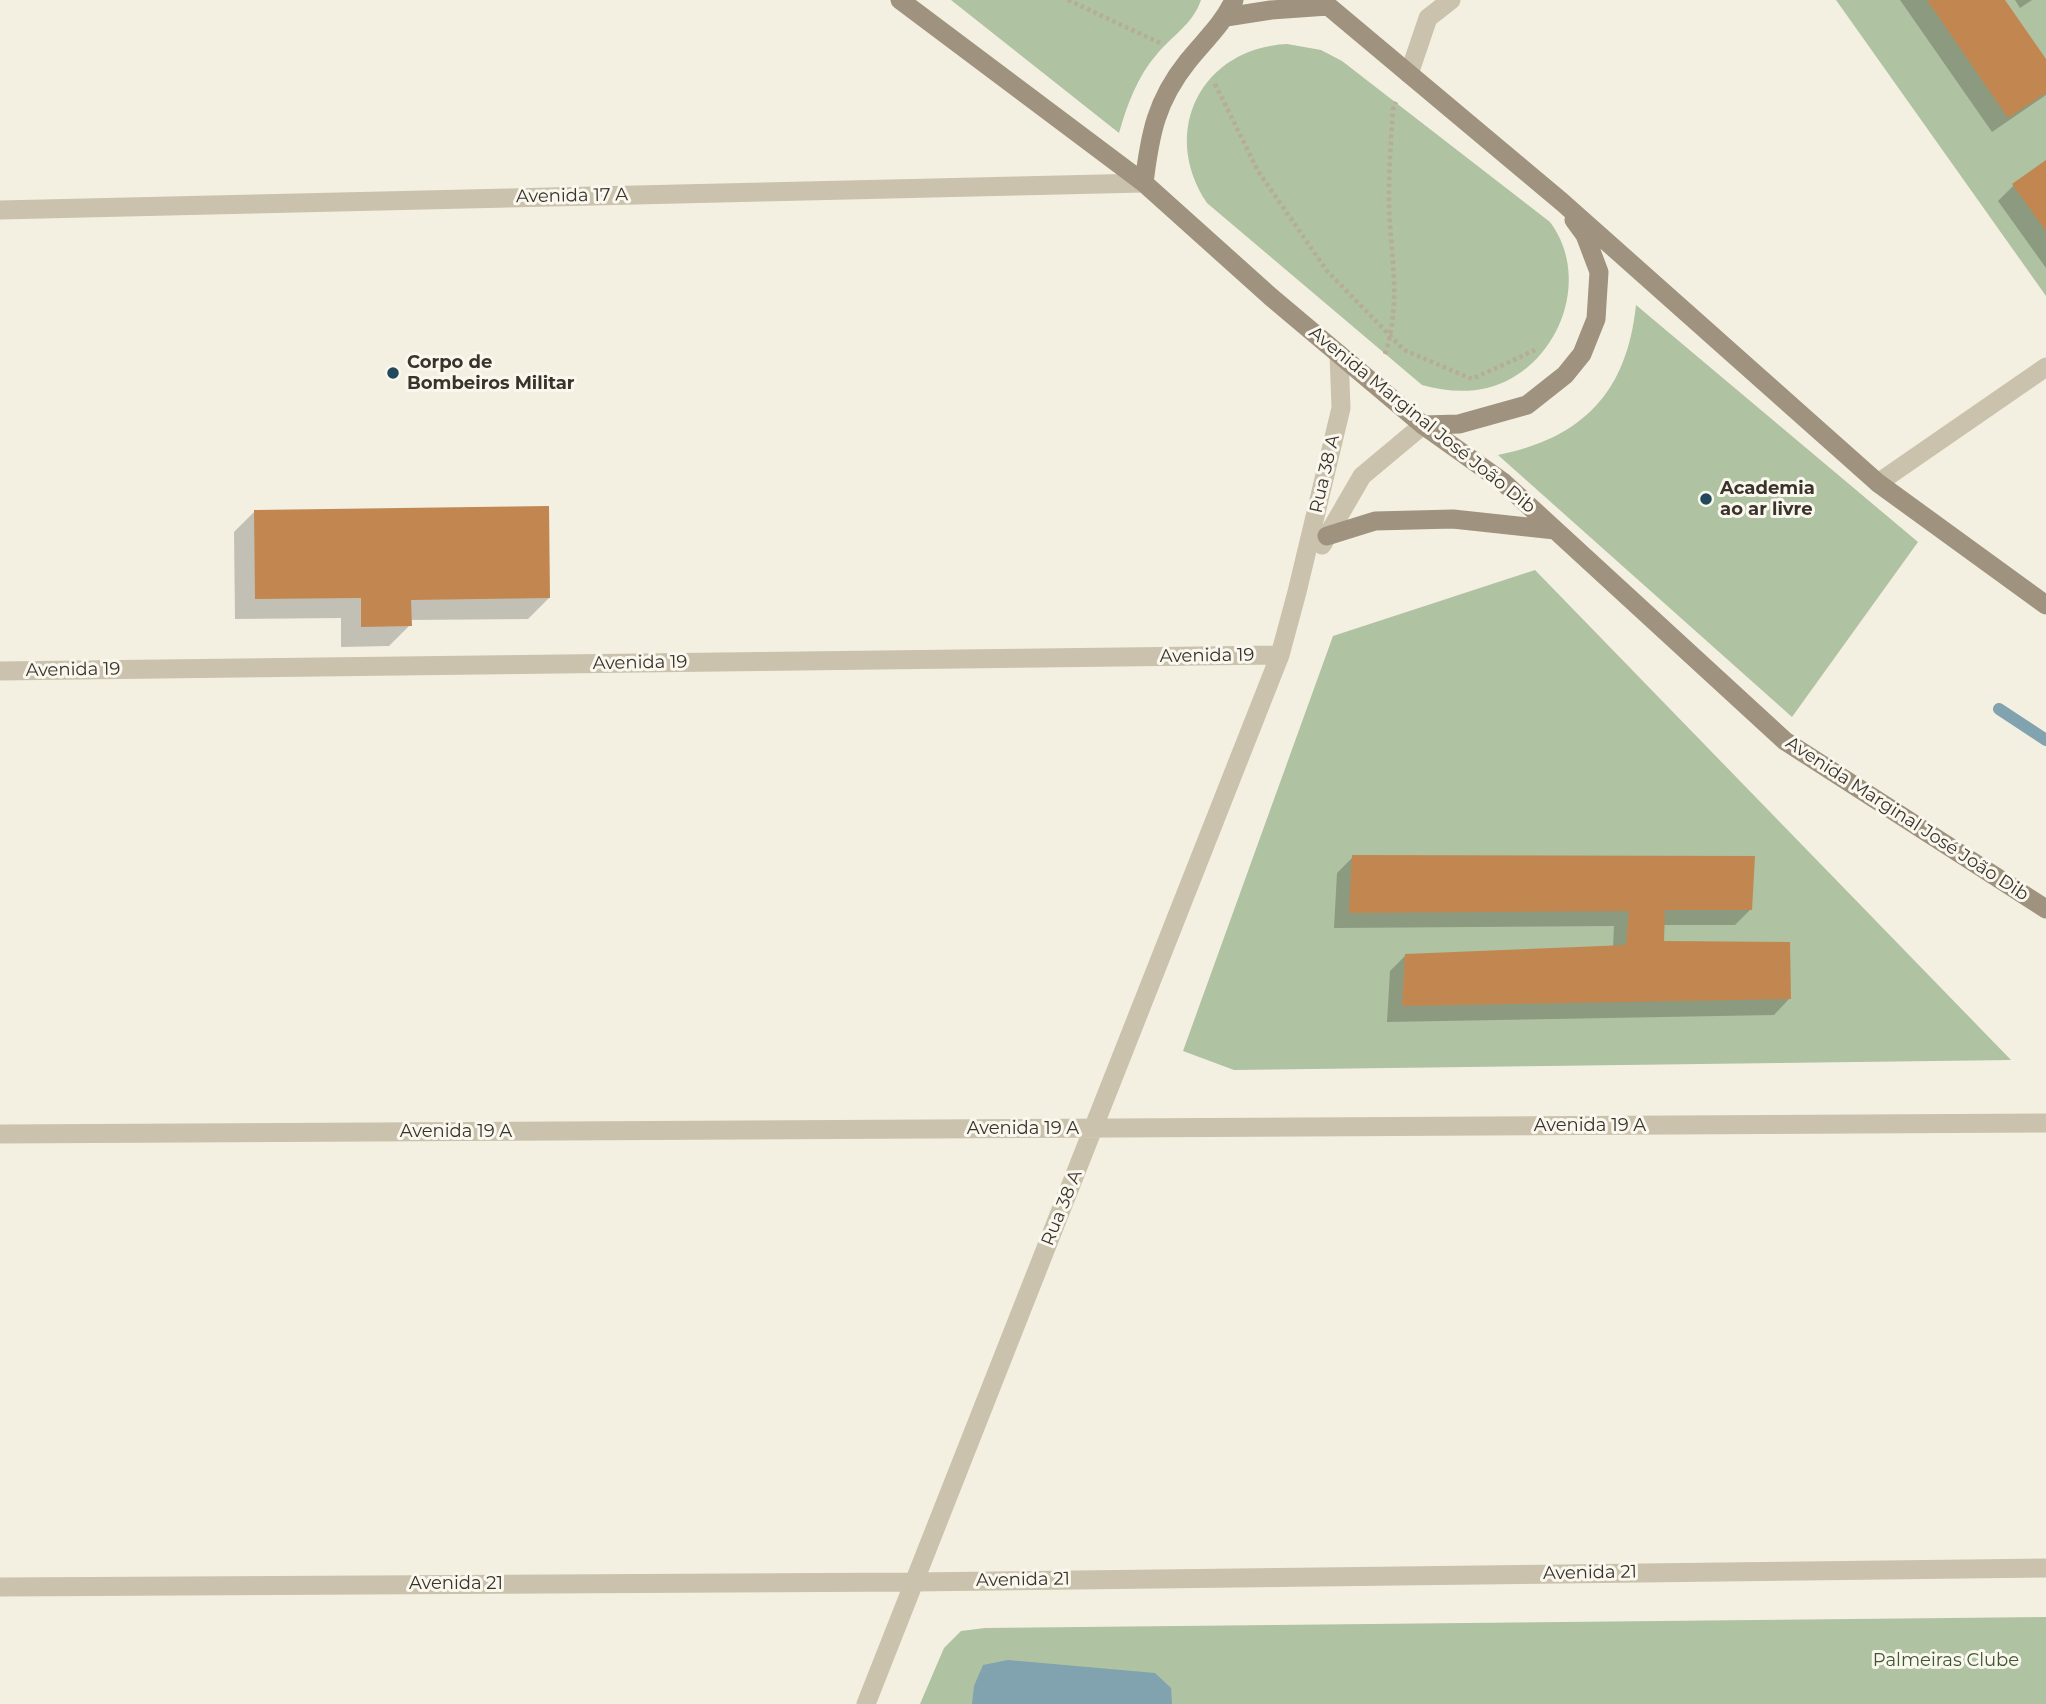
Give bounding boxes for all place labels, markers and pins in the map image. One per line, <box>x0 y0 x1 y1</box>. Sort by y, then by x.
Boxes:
place label: Corpo de Bombeiros Militar <box>407 352 574 394</box>
marker: Corpo de Bombeiros Militar <box>385 365 401 381</box>
place label: Academia ao ar livre <box>1720 478 1815 520</box>
marker: Academia ao ar livre <box>1698 491 1714 507</box>

